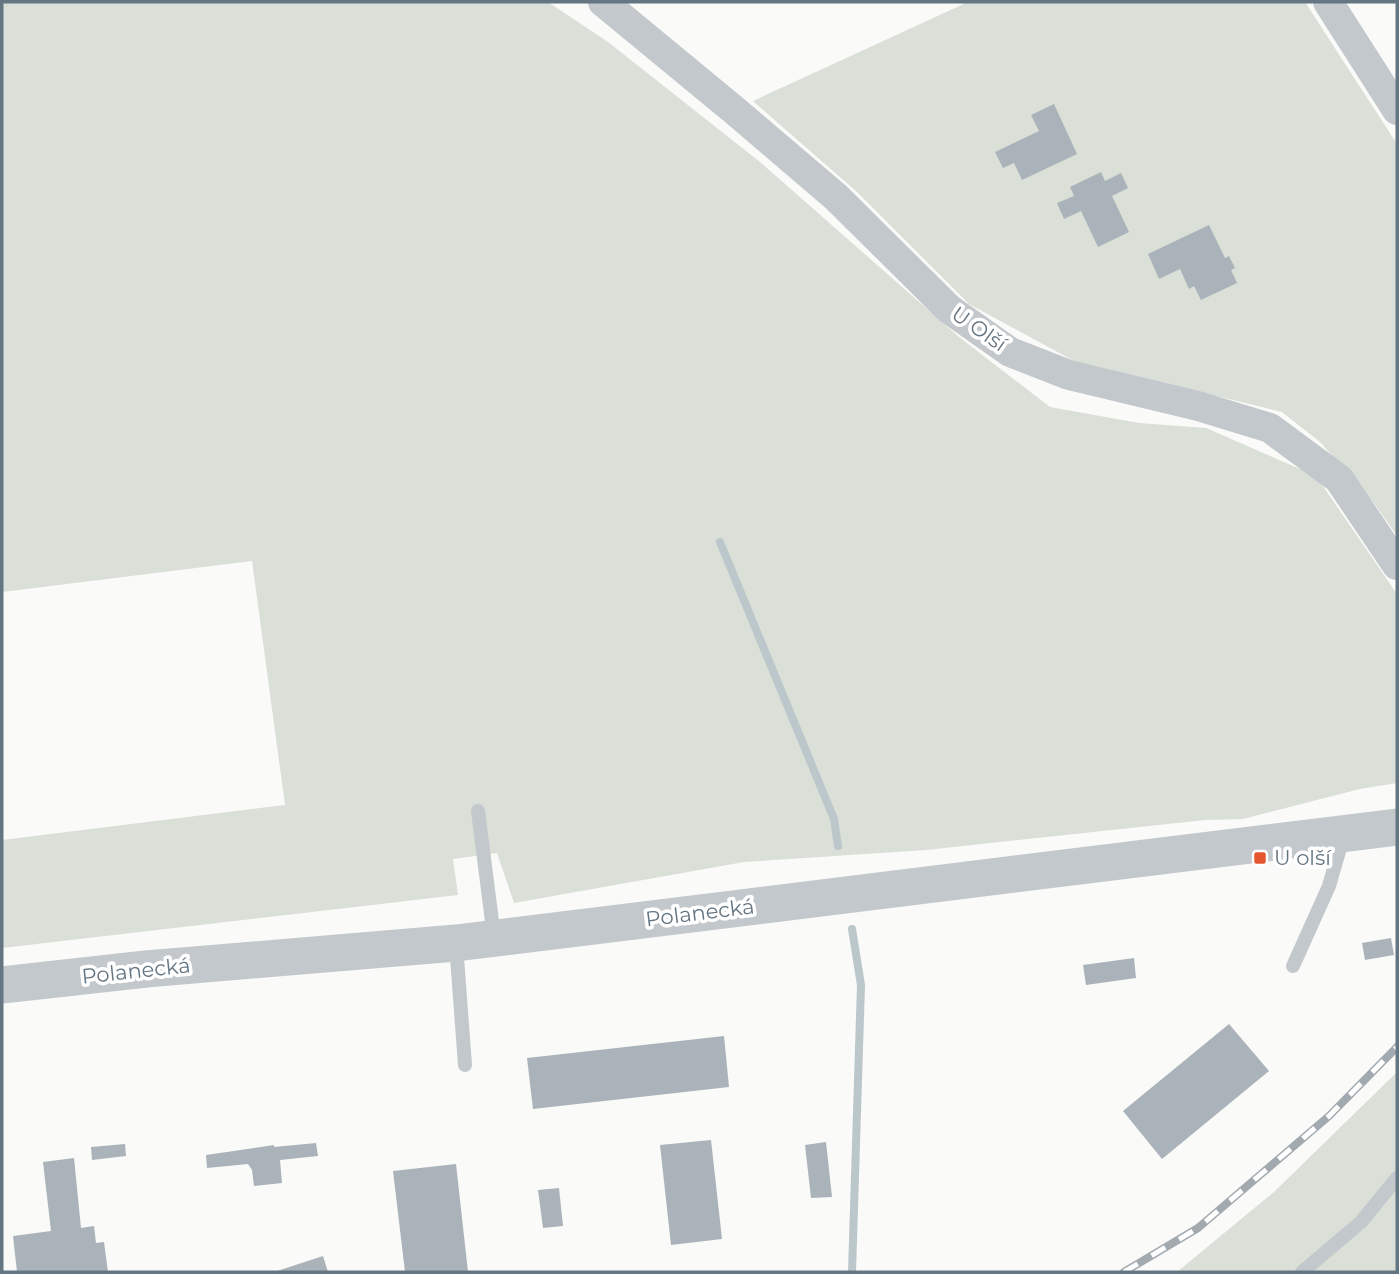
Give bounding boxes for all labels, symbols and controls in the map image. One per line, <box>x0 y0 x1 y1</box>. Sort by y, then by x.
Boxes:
street label: U Olší <box>947 301 1013 357</box>
place label: U olší <box>1274 845 1332 870</box>
marker: U olší <box>1252 850 1268 866</box>
street label: Polanecká <box>644 893 756 932</box>
street label: Polanecká <box>80 952 192 989</box>

